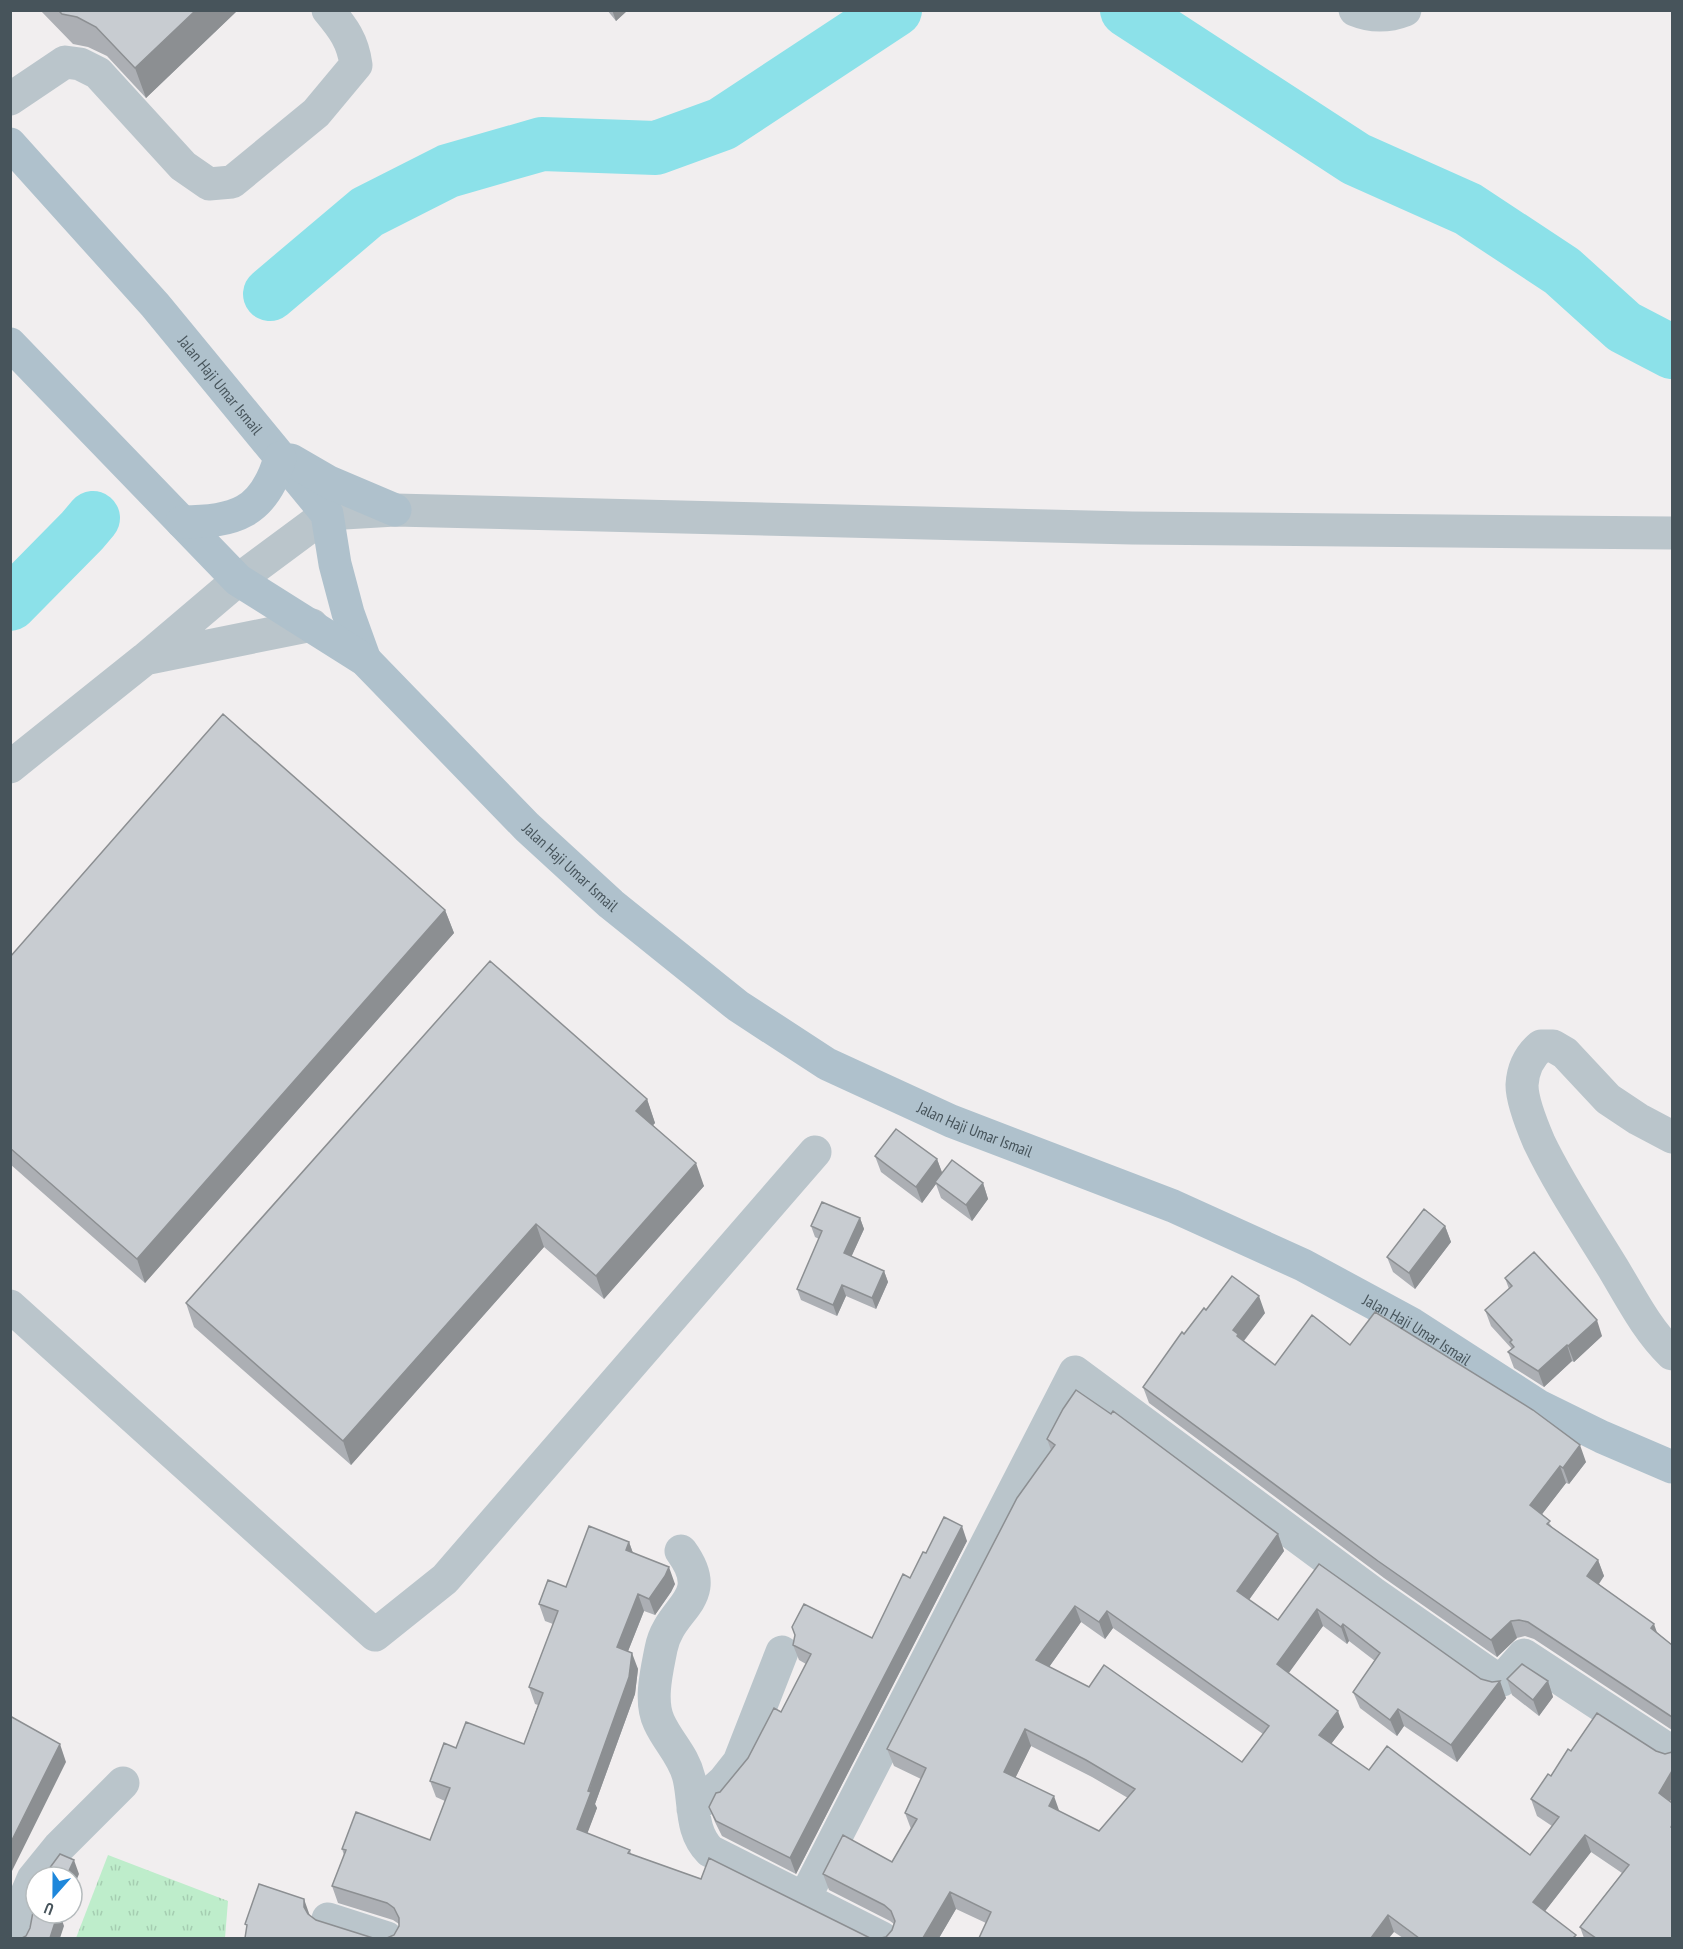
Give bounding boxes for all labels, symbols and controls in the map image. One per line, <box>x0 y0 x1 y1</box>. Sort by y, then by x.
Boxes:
street label: Jalan Haji Umar Ismail <box>173 330 267 439</box>
street label: Jalan Haji Umar Ismail <box>518 818 622 916</box>
street label: Jalan Haji Umar Ismail <box>914 1097 1036 1161</box>
street label: Jalan Haji Umar Ismail <box>1359 1289 1475 1370</box>
north arrow <box>24 1865 84 1925</box>
text: U <box>41 1898 56 1920</box>

